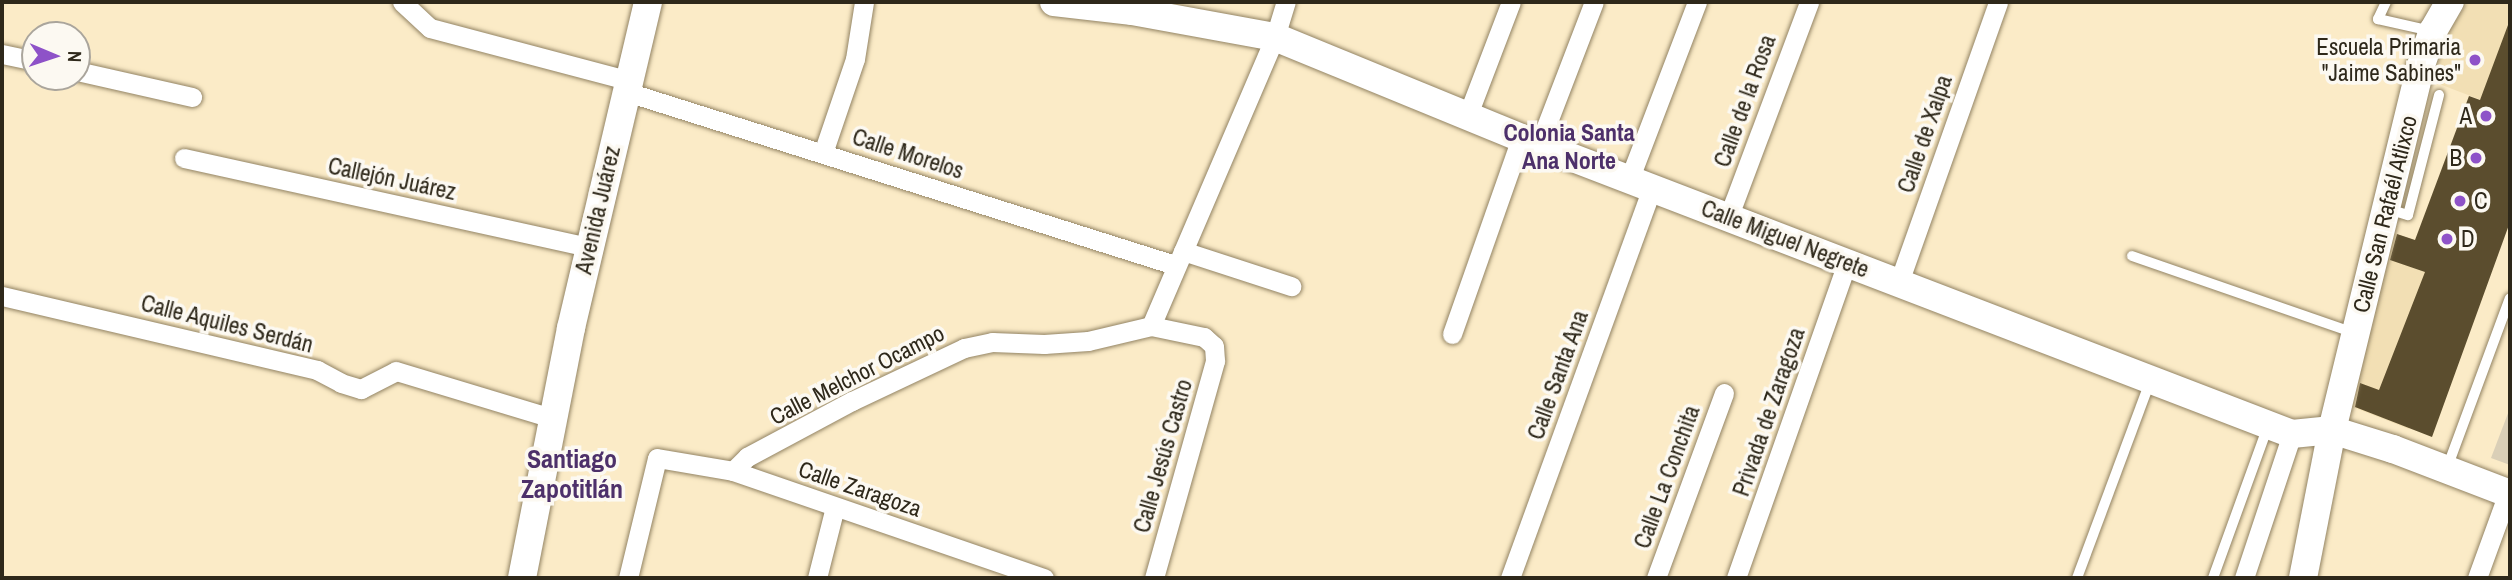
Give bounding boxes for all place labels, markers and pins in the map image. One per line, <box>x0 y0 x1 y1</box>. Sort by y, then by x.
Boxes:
place label: Escuela Primaria "Jaime Sabines" <box>2316 33 2461 87</box>
marker: Escuela Primaria "Jaime Sabines" <box>2467 52 2483 68</box>
place label: A <box>2459 102 2472 130</box>
marker: A <box>2478 108 2494 124</box>
place label: B <box>2449 144 2462 172</box>
marker: B <box>2468 150 2484 166</box>
place label: C <box>2474 187 2488 215</box>
marker: C <box>2452 193 2468 209</box>
place label: D <box>2461 225 2475 253</box>
marker: D <box>2439 231 2455 247</box>

